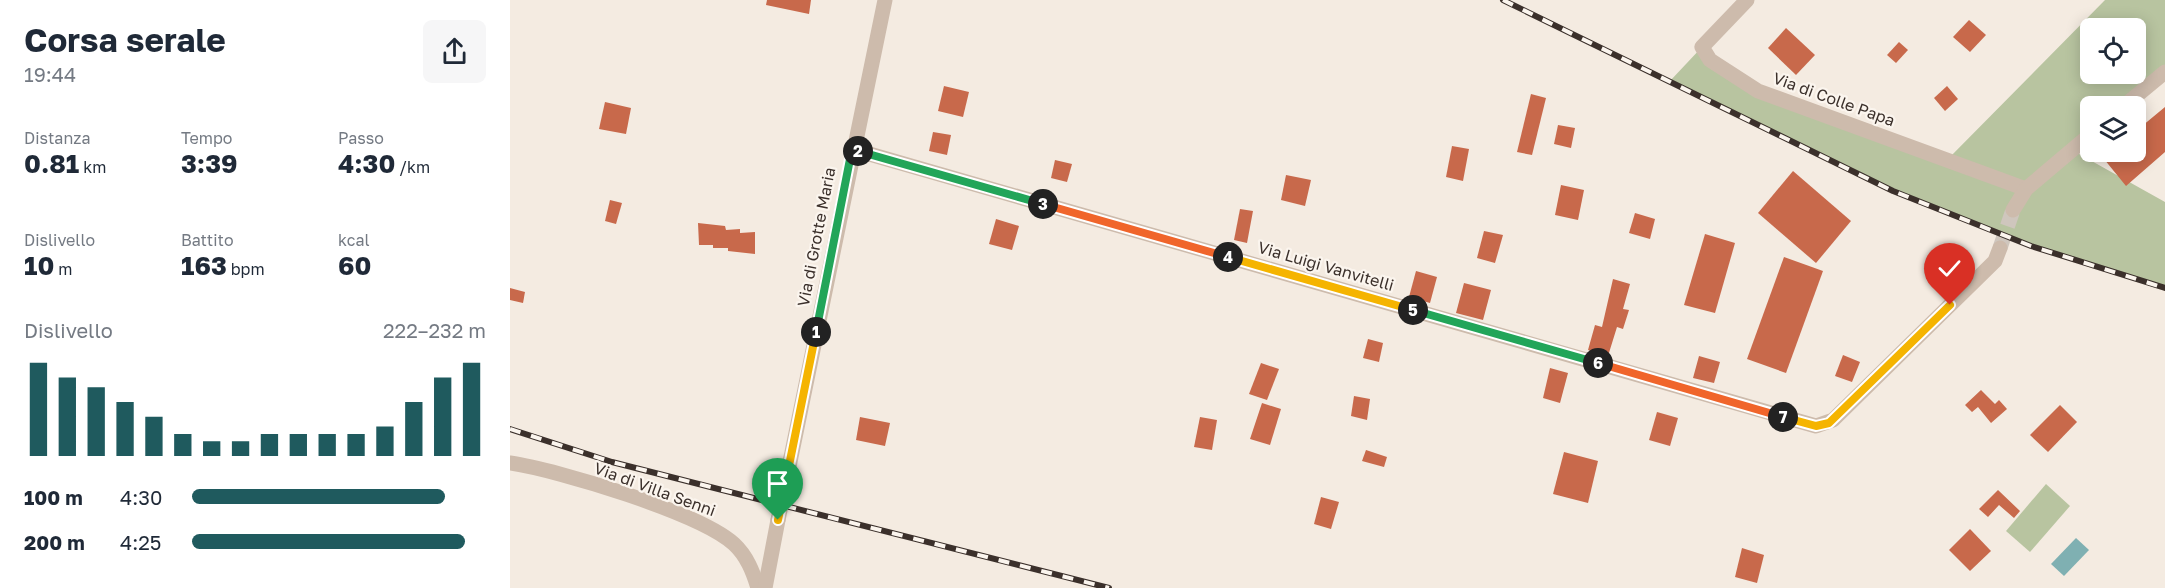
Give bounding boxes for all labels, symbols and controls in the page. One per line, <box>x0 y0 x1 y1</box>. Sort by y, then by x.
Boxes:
map controls <box>2080 18 2146 162</box>
button: locate <box>2080 18 2146 84</box>
text: Corsa serale <box>24 20 226 59</box>
button: share <box>423 20 486 83</box>
text: 19:44 <box>24 62 76 86</box>
street label: Via di Colle Papa <box>1770 68 1898 130</box>
button: layers <box>2080 96 2146 162</box>
text: Distanza <box>24 128 90 148</box>
text: Tempo <box>181 128 232 148</box>
text: Passo <box>338 128 384 148</box>
pin: 2 <box>843 136 873 166</box>
text: 2 <box>853 141 863 161</box>
text: 0.81 <box>24 148 79 179</box>
text: 3:39 <box>181 148 238 179</box>
text: 4:30 <box>338 148 395 179</box>
text: km <box>79 157 106 177</box>
text: /km <box>395 157 430 177</box>
street label: Via di Grotte Maria <box>793 166 839 308</box>
pin: 3 <box>1028 189 1058 219</box>
text: 3 <box>1038 194 1048 214</box>
text: Dislivello <box>24 230 95 250</box>
text: Battito <box>181 230 234 250</box>
text: kcal <box>338 230 370 250</box>
street label: Via Luigi Vanvitelli <box>1256 237 1396 295</box>
pin: 4 <box>1213 242 1243 272</box>
pin <box>1924 243 1975 305</box>
text: 4 <box>1223 247 1233 267</box>
text: 10 <box>24 250 54 281</box>
text: 163 <box>181 250 227 281</box>
text: 60 <box>338 250 371 281</box>
icon: check <box>1933 252 1966 285</box>
text: m <box>54 259 72 279</box>
text: bpm <box>227 259 265 279</box>
pin: 5 <box>1398 295 1428 325</box>
text: 5 <box>1408 300 1418 320</box>
pin: 1 <box>801 317 831 347</box>
text: Dislivello <box>24 318 113 342</box>
text: 222–232 m <box>383 318 486 342</box>
text: 1 <box>812 322 820 342</box>
pin: 6 <box>1583 348 1613 378</box>
text: 6 <box>1593 353 1603 373</box>
pin: 7 <box>1768 402 1798 432</box>
text: 7 <box>1779 407 1787 427</box>
street label: Via di Villa Senni <box>591 458 719 520</box>
pin <box>752 458 803 520</box>
icon: arrive <box>761 467 794 500</box>
text: 100 m <box>24 485 83 509</box>
text: 4:30 <box>120 485 162 509</box>
text: 200 m <box>24 530 85 554</box>
text: 4:25 <box>120 530 161 554</box>

